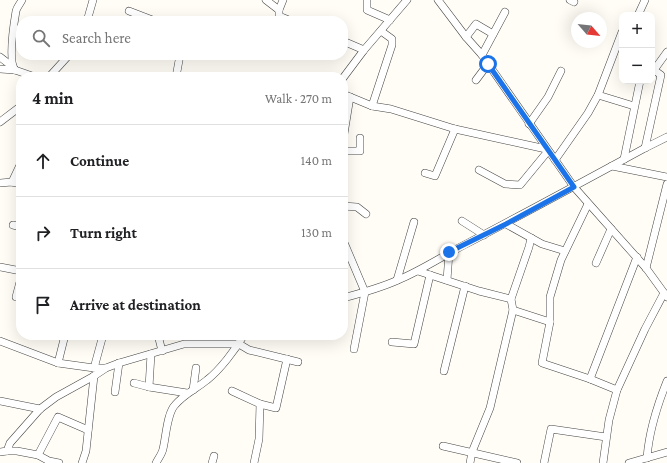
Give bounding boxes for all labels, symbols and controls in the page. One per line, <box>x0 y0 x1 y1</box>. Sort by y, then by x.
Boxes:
north arrow <box>571 12 607 48</box>
map controls <box>619 12 655 84</box>
button: + <box>619 12 655 48</box>
search box <box>16 16 348 60</box>
icon: search <box>30 27 52 49</box>
text: Search here <box>62 30 131 46</box>
button: − <box>619 48 655 84</box>
route start <box>479 55 497 73</box>
text: 4 min <box>32 89 74 108</box>
text: Walk · 270 m <box>265 91 332 106</box>
icon: ahead <box>32 150 54 172</box>
text: Continue <box>70 153 129 169</box>
text: 140 m <box>301 153 332 168</box>
icon: right <box>32 222 54 244</box>
text: Turn right <box>70 225 137 241</box>
text: 130 m <box>301 225 332 240</box>
route end <box>440 243 458 261</box>
icon: arrive <box>32 294 54 316</box>
text: Arrive at destination <box>70 297 201 313</box>

